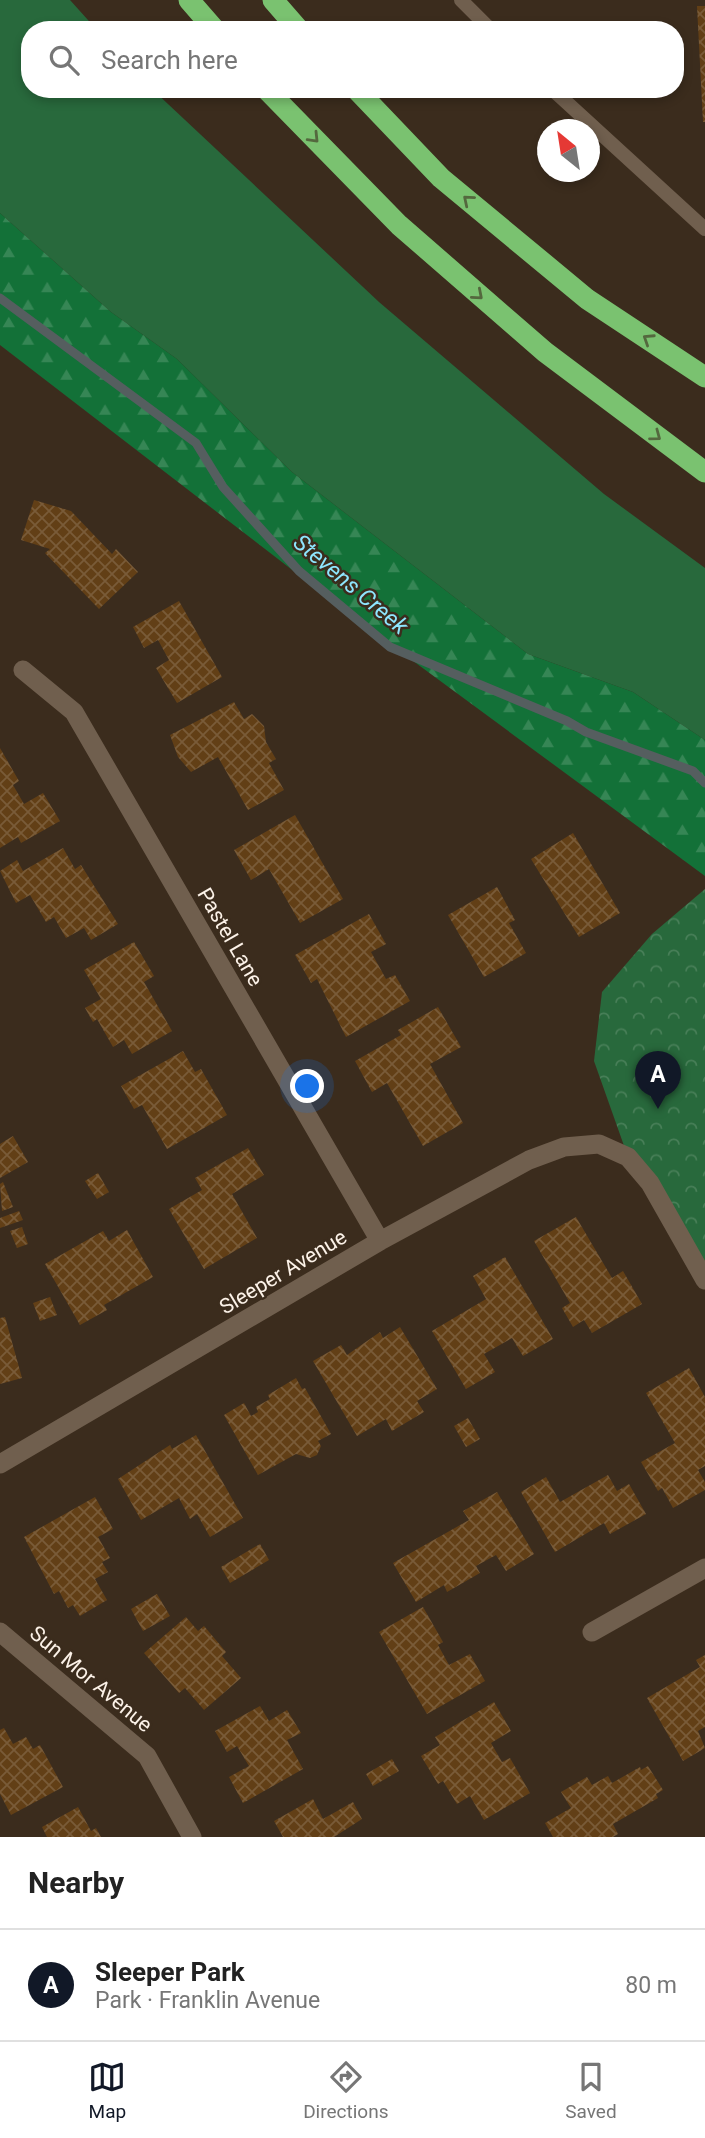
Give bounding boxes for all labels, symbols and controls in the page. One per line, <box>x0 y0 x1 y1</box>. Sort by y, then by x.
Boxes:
search box <box>21 21 684 98</box>
icon: search <box>45 41 83 79</box>
text: Search here <box>101 45 238 75</box>
north arrow <box>537 119 600 182</box>
one-way arrow <box>305 130 318 143</box>
one-way arrow <box>464 196 477 208</box>
one-way arrow <box>470 287 483 299</box>
one-way arrow <box>643 335 656 347</box>
one-way arrow <box>649 428 661 440</box>
water label: Stevens Creek <box>288 529 414 640</box>
street label: Pastel Lane <box>192 884 268 990</box>
pin: A <box>635 1051 681 1109</box>
your location <box>290 1069 324 1103</box>
street label: Sleeper Avenue <box>215 1225 351 1319</box>
street label: Sun Mor Avenue <box>25 1621 157 1737</box>
text: Nearby <box>28 1865 124 1900</box>
text: Sleeper Park <box>95 1957 245 1987</box>
text: A <box>43 1972 59 1999</box>
text: 80 m <box>625 1972 677 1999</box>
text: Park · Franklin Avenue <box>95 1987 320 2014</box>
tab: Map <box>88 2058 126 2123</box>
tab: Directions <box>303 2058 388 2123</box>
tab: Saved <box>565 2058 617 2123</box>

